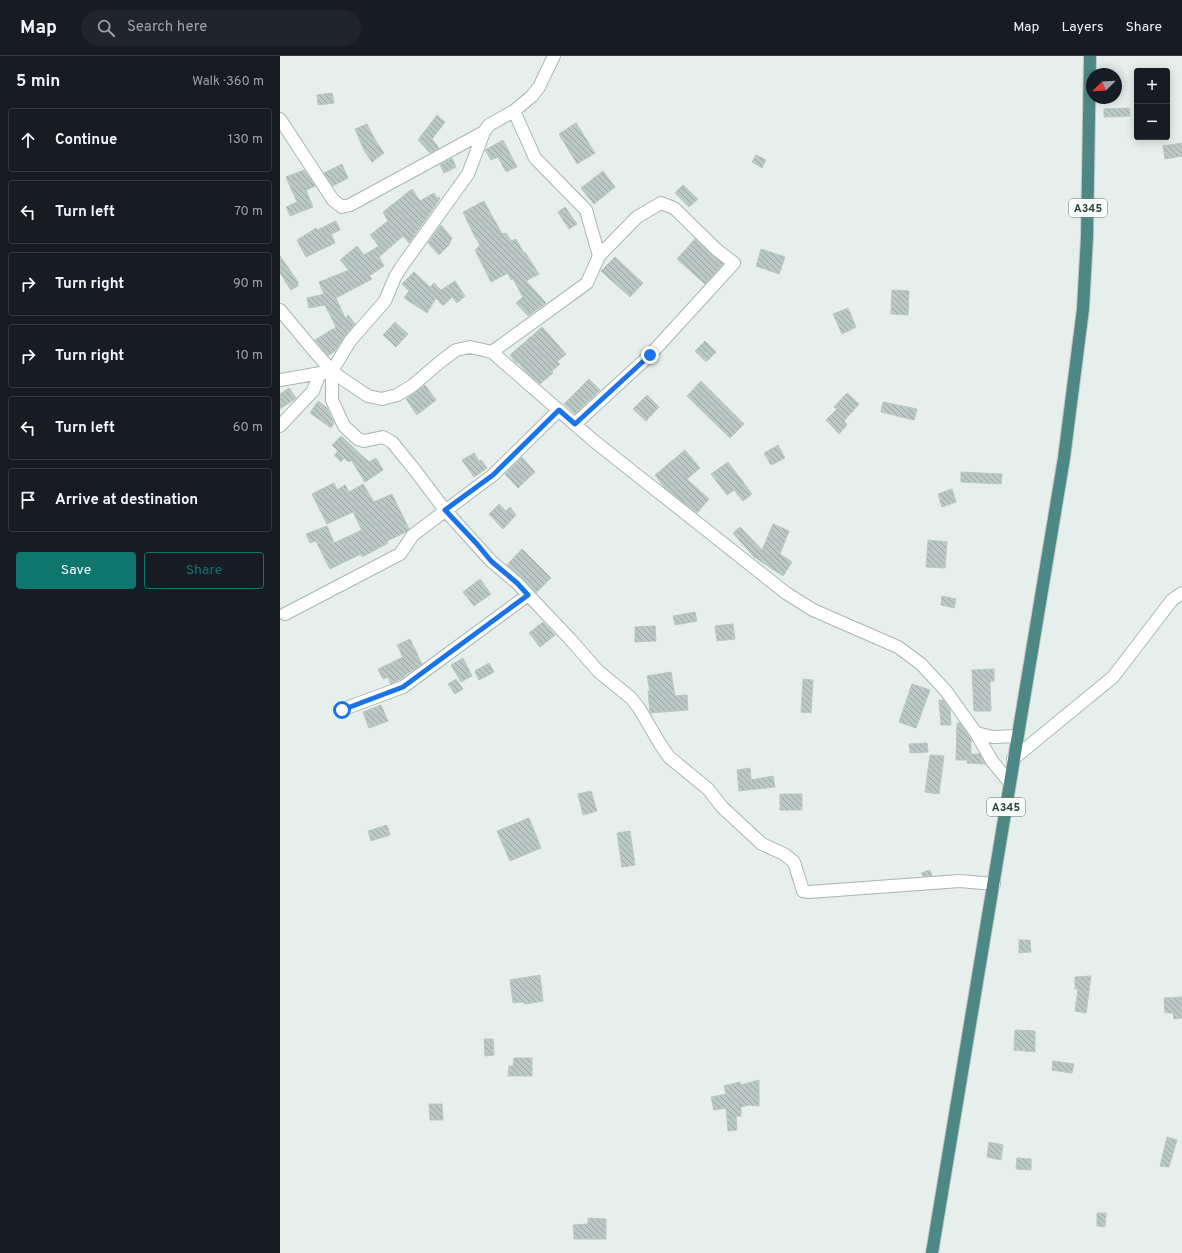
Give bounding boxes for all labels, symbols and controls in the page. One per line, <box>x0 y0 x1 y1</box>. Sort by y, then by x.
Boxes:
search box <box>81 10 361 46</box>
text: Map <box>20 16 57 40</box>
icon: search <box>95 17 117 39</box>
text: Search here <box>127 18 207 37</box>
text: Map <box>1013 19 1039 36</box>
text: Layers <box>1061 19 1103 36</box>
text: Share <box>1125 19 1162 36</box>
north arrow <box>1086 68 1122 104</box>
map controls <box>1134 68 1170 140</box>
button: + <box>1134 68 1170 104</box>
text: 5 min <box>16 71 60 93</box>
text: Walk · 360 m <box>192 74 264 90</box>
button: − <box>1134 104 1170 140</box>
icon: ahead <box>17 129 39 151</box>
text: Continue <box>55 131 117 150</box>
text: 130 m <box>228 132 263 148</box>
road number: A345 <box>1069 199 1107 217</box>
icon: left <box>17 201 39 223</box>
text: Turn left <box>55 203 115 222</box>
text: 70 m <box>234 204 263 220</box>
icon: right <box>17 273 39 295</box>
text: Turn right <box>55 275 124 294</box>
text: 90 m <box>233 276 263 292</box>
icon: right <box>17 345 39 367</box>
route end <box>641 346 659 364</box>
text: Turn right <box>55 347 124 366</box>
text: 10 m <box>236 348 263 364</box>
icon: left <box>17 417 39 439</box>
text: Turn left <box>55 419 115 438</box>
text: 60 m <box>233 420 263 436</box>
icon: arrive <box>17 489 39 511</box>
text: Arrive at destination <box>55 491 198 510</box>
button: Save <box>16 552 136 589</box>
button: Share <box>144 552 264 589</box>
route start <box>333 701 351 719</box>
road number: A345 <box>987 798 1025 816</box>

